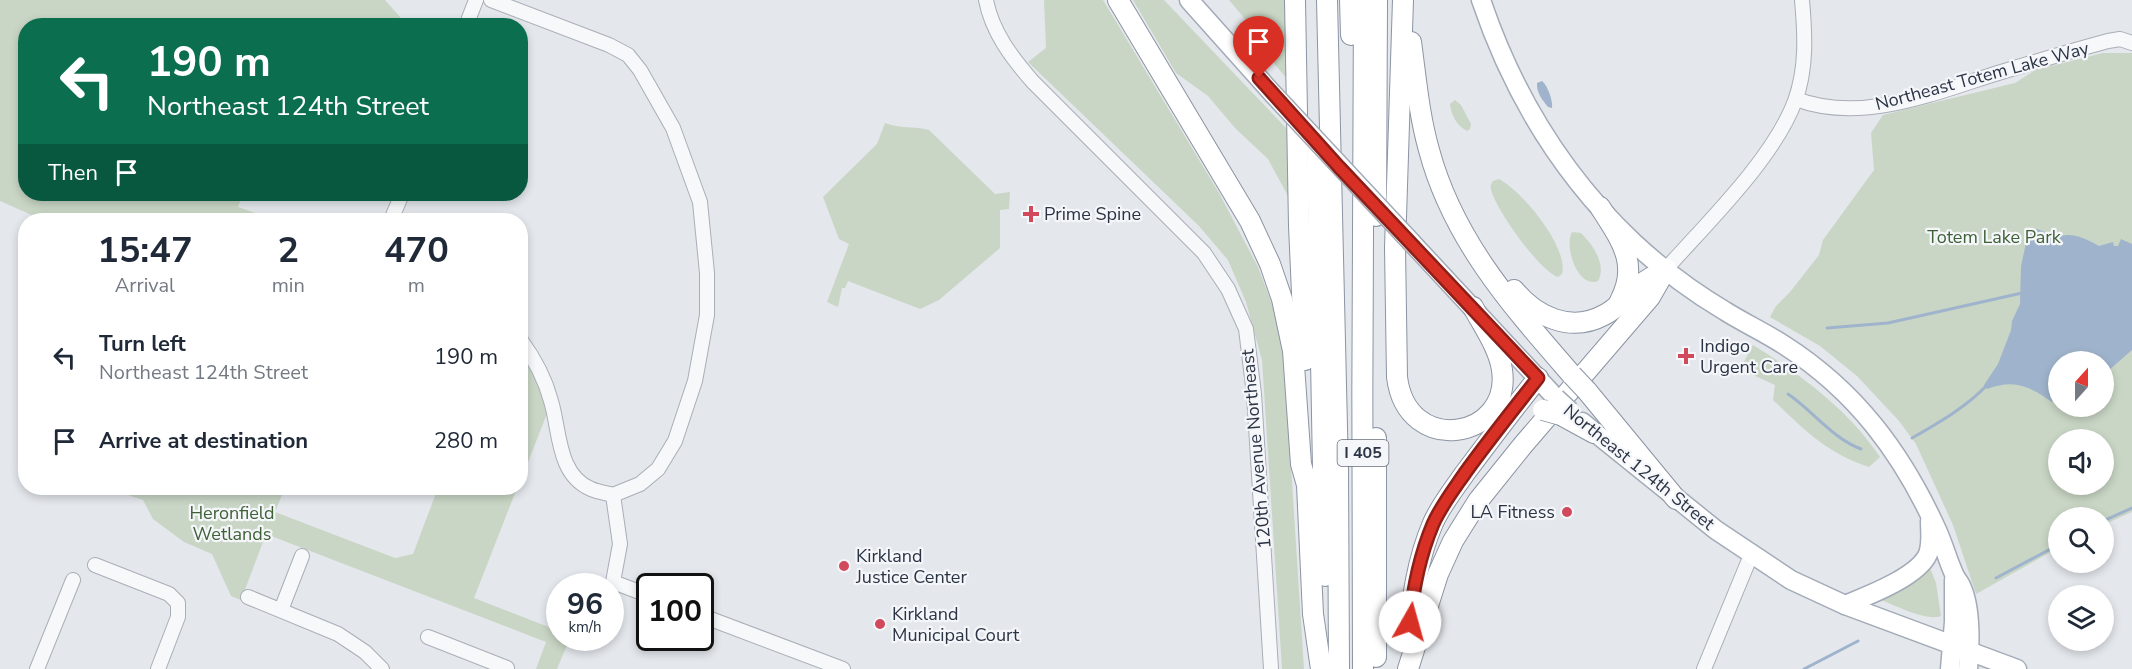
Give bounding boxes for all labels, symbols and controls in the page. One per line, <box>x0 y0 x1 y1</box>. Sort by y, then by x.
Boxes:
pin <box>1233 16 1284 78</box>
icon: arrive <box>1242 25 1275 58</box>
text: 190 m <box>147 34 271 91</box>
street label: Northeast Totem Lake Way <box>1872 36 2092 116</box>
icon: left <box>48 42 126 120</box>
text: Northeast 124th Street <box>147 88 429 125</box>
icon: arrive <box>110 156 143 189</box>
text: Then <box>48 158 98 188</box>
place label: Prime Spine <box>1044 202 1141 226</box>
marker: Prime Spine <box>1022 205 1040 223</box>
park label: Totem Lake Park <box>1927 225 2062 249</box>
text: 15:47 <box>97 226 193 275</box>
text: 2 <box>277 226 299 275</box>
text: 470 <box>384 226 449 275</box>
text: Arrival <box>115 272 175 299</box>
text: min <box>272 272 305 299</box>
text: m <box>408 272 425 299</box>
text: Turn left <box>99 329 186 359</box>
place label: Indigo Urgent Care <box>1700 334 1798 379</box>
icon: left <box>48 341 81 374</box>
text: 190 m <box>434 342 498 372</box>
marker: Indigo Urgent Care <box>1677 347 1695 365</box>
street label: 120th Avenue Northeast <box>1235 348 1277 550</box>
north arrow <box>2048 351 2114 417</box>
map controls <box>2048 351 2114 651</box>
text: Northeast 124th Street <box>99 359 308 386</box>
street label: Northeast 124th Street <box>1558 399 1720 536</box>
icon: arrive <box>48 425 81 458</box>
text: Arrive at destination <box>99 426 308 456</box>
text: 280 m <box>434 426 498 456</box>
button: sound <box>2048 429 2114 495</box>
road number: I 405 <box>1338 440 1388 466</box>
place label: LA Fitness <box>1470 500 1555 524</box>
park label: Heronfield Wetlands <box>189 501 275 546</box>
marker: LA Fitness <box>1560 505 1574 519</box>
button: search <box>2048 507 2114 573</box>
place label: Kirkland Justice Center <box>855 544 967 589</box>
marker: Kirkland Justice Center <box>837 559 851 573</box>
speed limit sign: 100 <box>636 573 714 651</box>
text: 96 <box>567 584 603 625</box>
button: layers <box>2048 585 2114 651</box>
position arrow <box>1378 590 1442 654</box>
place label: Kirkland Municipal Court <box>892 602 1020 647</box>
text: km/h <box>568 617 602 637</box>
marker: Kirkland Municipal Court <box>873 617 887 631</box>

